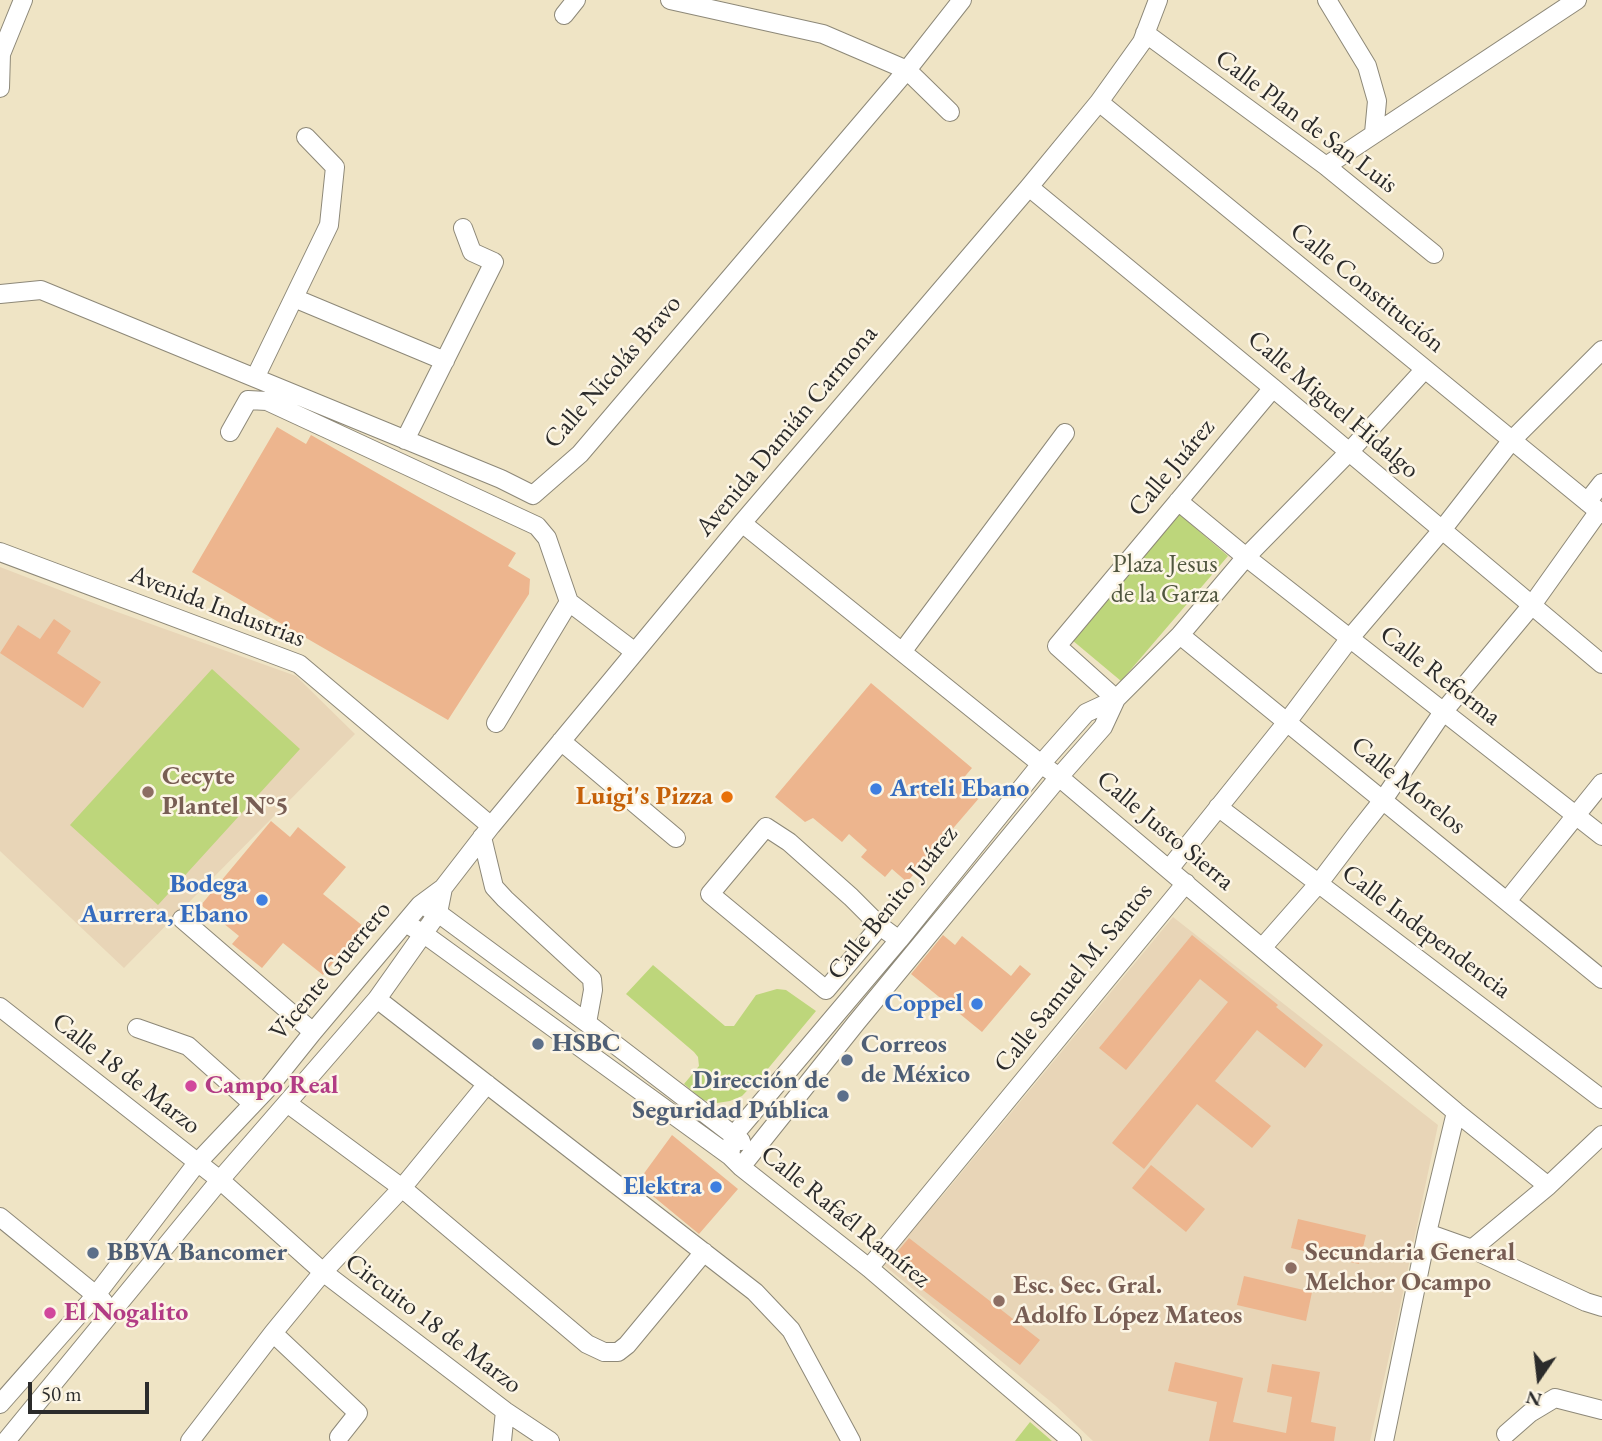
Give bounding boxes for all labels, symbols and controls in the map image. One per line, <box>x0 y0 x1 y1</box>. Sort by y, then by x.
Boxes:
street label: Calle Plan de San Luis <box>1209 43 1403 201</box>
street label: Calle Constitución <box>1283 216 1451 360</box>
street label: Calle Nicolás Bravo <box>538 289 688 455</box>
street label: Avenida Damián Carmona <box>689 319 885 543</box>
street label: Calle Miguel Hidalgo <box>1241 324 1425 486</box>
street label: Calle Juárez <box>1122 413 1222 523</box>
park label: Plaza Jesus de la Garza <box>1111 549 1219 610</box>
street label: Avenida Industrias <box>125 559 309 655</box>
street label: Calle Reforma <box>1373 619 1507 733</box>
street label: Calle Morelos <box>1344 730 1472 842</box>
place label: Cecyte Plantel N°5 <box>162 761 289 822</box>
street label: Calle Justo Sierra <box>1090 764 1240 898</box>
place label: Arteli Ebano <box>890 773 1029 805</box>
place label: Luigi's Pizza <box>576 781 713 813</box>
marker: Arteli Ebano <box>868 781 884 797</box>
marker: Cecyte Plantel N°5 <box>140 784 156 800</box>
marker: Luigi's Pizza <box>719 789 735 805</box>
street label: Calle Benito Juárez <box>821 819 965 987</box>
street label: Calle Independencia <box>1335 858 1517 1006</box>
place label: Bodega Aurrera, Ebano <box>80 869 248 931</box>
street label: Calle Samuel M. Santos <box>988 877 1160 1079</box>
marker: Bodega Aurrera, Ebano <box>254 892 270 908</box>
street label: Vicente Guerrero <box>264 895 398 1047</box>
place label: Coppel <box>885 988 963 1020</box>
marker: Coppel <box>969 996 985 1012</box>
street label: Calle 18 de Marzo <box>45 1006 207 1142</box>
place label: HSBC <box>552 1028 620 1060</box>
place label: Correos de México <box>861 1029 970 1090</box>
marker: HSBC <box>530 1036 546 1052</box>
marker: Correos de México <box>839 1052 855 1068</box>
place label: Dirección de Seguridad Pública <box>632 1065 829 1126</box>
place label: Campo Real <box>205 1070 338 1102</box>
marker: Campo Real <box>183 1078 199 1094</box>
marker: Dirección de Seguridad Pública <box>835 1088 851 1104</box>
street label: Calle Rafaél Ramírez <box>754 1139 936 1295</box>
place label: Elektra <box>623 1171 702 1203</box>
marker: Elektra <box>708 1179 724 1195</box>
place label: BBVA Bancomer <box>107 1237 287 1269</box>
place label: Secundaria General Melchor Ocampo <box>1305 1237 1515 1298</box>
marker: BBVA Bancomer <box>85 1245 101 1261</box>
street label: Circuito 18 de Marzo <box>338 1247 528 1401</box>
marker: Secundaria General Melchor Ocampo <box>1283 1260 1299 1276</box>
place label: Esc. Sec. Gral. Adolfo López Mateos <box>1013 1270 1242 1332</box>
marker: Esc. Sec. Gral. Adolfo López Mateos <box>991 1293 1007 1309</box>
place label: El Nogalito <box>64 1297 188 1329</box>
marker: El Nogalito <box>42 1305 58 1321</box>
north arrow <box>1504 1343 1574 1413</box>
scale bar <box>32 1368 152 1412</box>
text: 50 m <box>41 1380 82 1407</box>
text: N <box>1523 1385 1544 1413</box>

